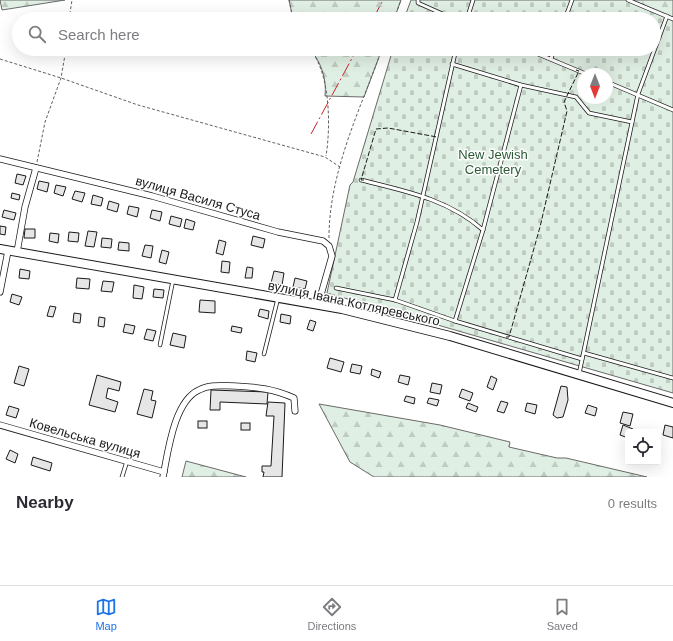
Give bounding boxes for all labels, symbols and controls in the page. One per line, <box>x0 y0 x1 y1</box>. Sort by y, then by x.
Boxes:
search box <box>12 12 661 56</box>
icon: search <box>26 23 48 45</box>
text: Search here <box>58 26 140 43</box>
north arrow <box>577 68 613 104</box>
park label: New Jewish Cemetery <box>458 147 528 177</box>
street label: вулиця Василя Стуса <box>134 173 263 223</box>
street label: вулиця Івана Котляревського <box>267 277 441 329</box>
street label: Ковельська вулиця <box>28 415 142 461</box>
map controls <box>625 429 661 465</box>
button: locate <box>625 429 661 465</box>
text: Nearby <box>16 493 74 512</box>
text: 0 results <box>608 496 657 511</box>
tab: Map <box>95 596 117 632</box>
tab: Directions <box>307 596 356 632</box>
tab: Saved <box>547 596 578 632</box>

